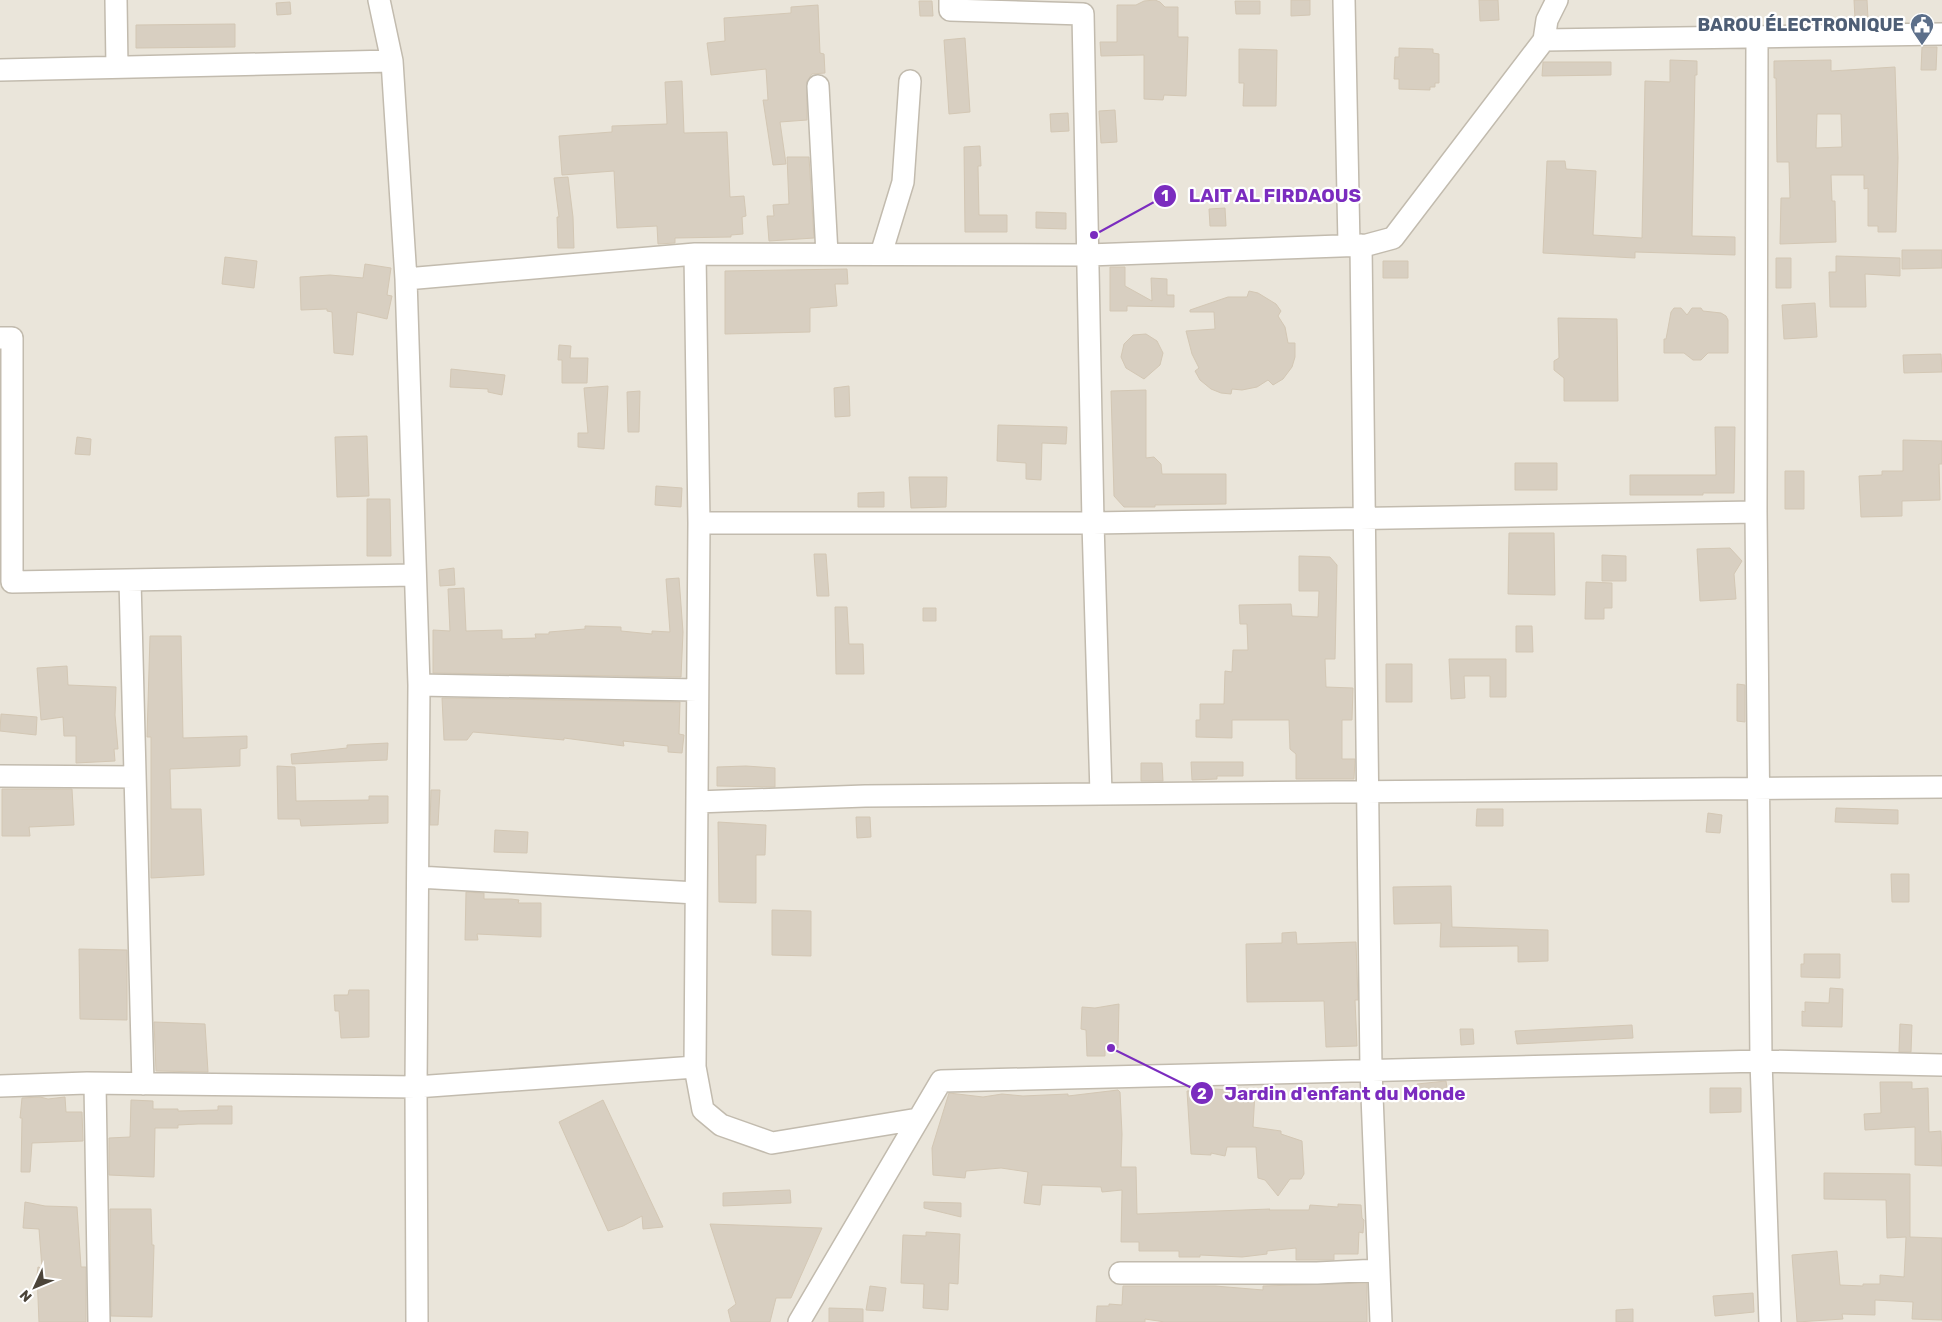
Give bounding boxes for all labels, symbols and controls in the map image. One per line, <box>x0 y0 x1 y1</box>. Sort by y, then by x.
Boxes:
public building icon: BAROU ÉLECTRONIQUE <box>1909 12 1935 46</box>
place label: BAROU ÉLECTRONIQUE <box>1698 14 1904 36</box>
callout: LAIT AL FIRDAOUS <box>1153 179 1371 213</box>
text: LAIT AL FIRDAOUS <box>1189 184 1362 207</box>
text: 1 <box>1161 187 1169 205</box>
callout: Jardin d'enfant du Monde <box>1189 1076 1476 1110</box>
text: Jardin d'enfant du Monde <box>1224 1082 1466 1105</box>
text: 2 <box>1197 1085 1207 1103</box>
north arrow <box>10 1262 60 1312</box>
text: N <box>16 1286 36 1305</box>

